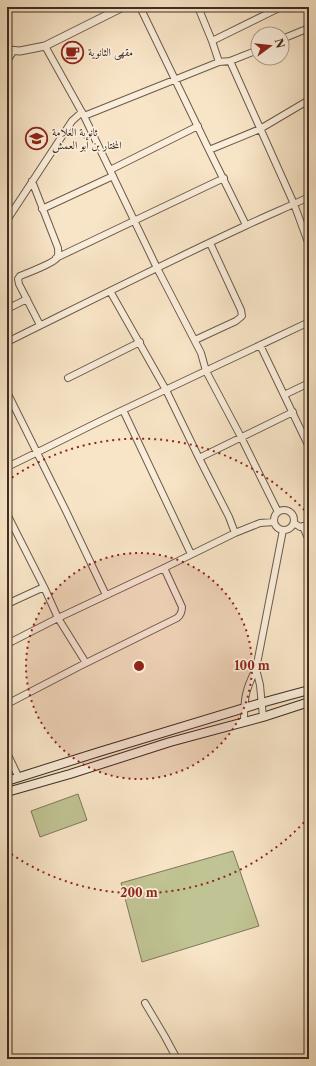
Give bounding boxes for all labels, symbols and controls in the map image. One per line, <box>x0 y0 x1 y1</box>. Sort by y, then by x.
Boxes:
north arrow <box>250 26 290 66</box>
text: N <box>272 37 288 50</box>
cafe icon: مقهى الثانوية <box>59 39 85 65</box>
place label: مقهى الثانوية <box>88 45 133 61</box>
school or university icon: ثانوية العلامة المختار بن أبو العمش <box>23 125 49 151</box>
place label: ثانوية العلامة المختار بن أبو العمش <box>52 125 122 153</box>
text: 100 m <box>234 658 270 673</box>
centre of rings <box>132 659 146 673</box>
text: 200 m <box>120 885 158 900</box>

